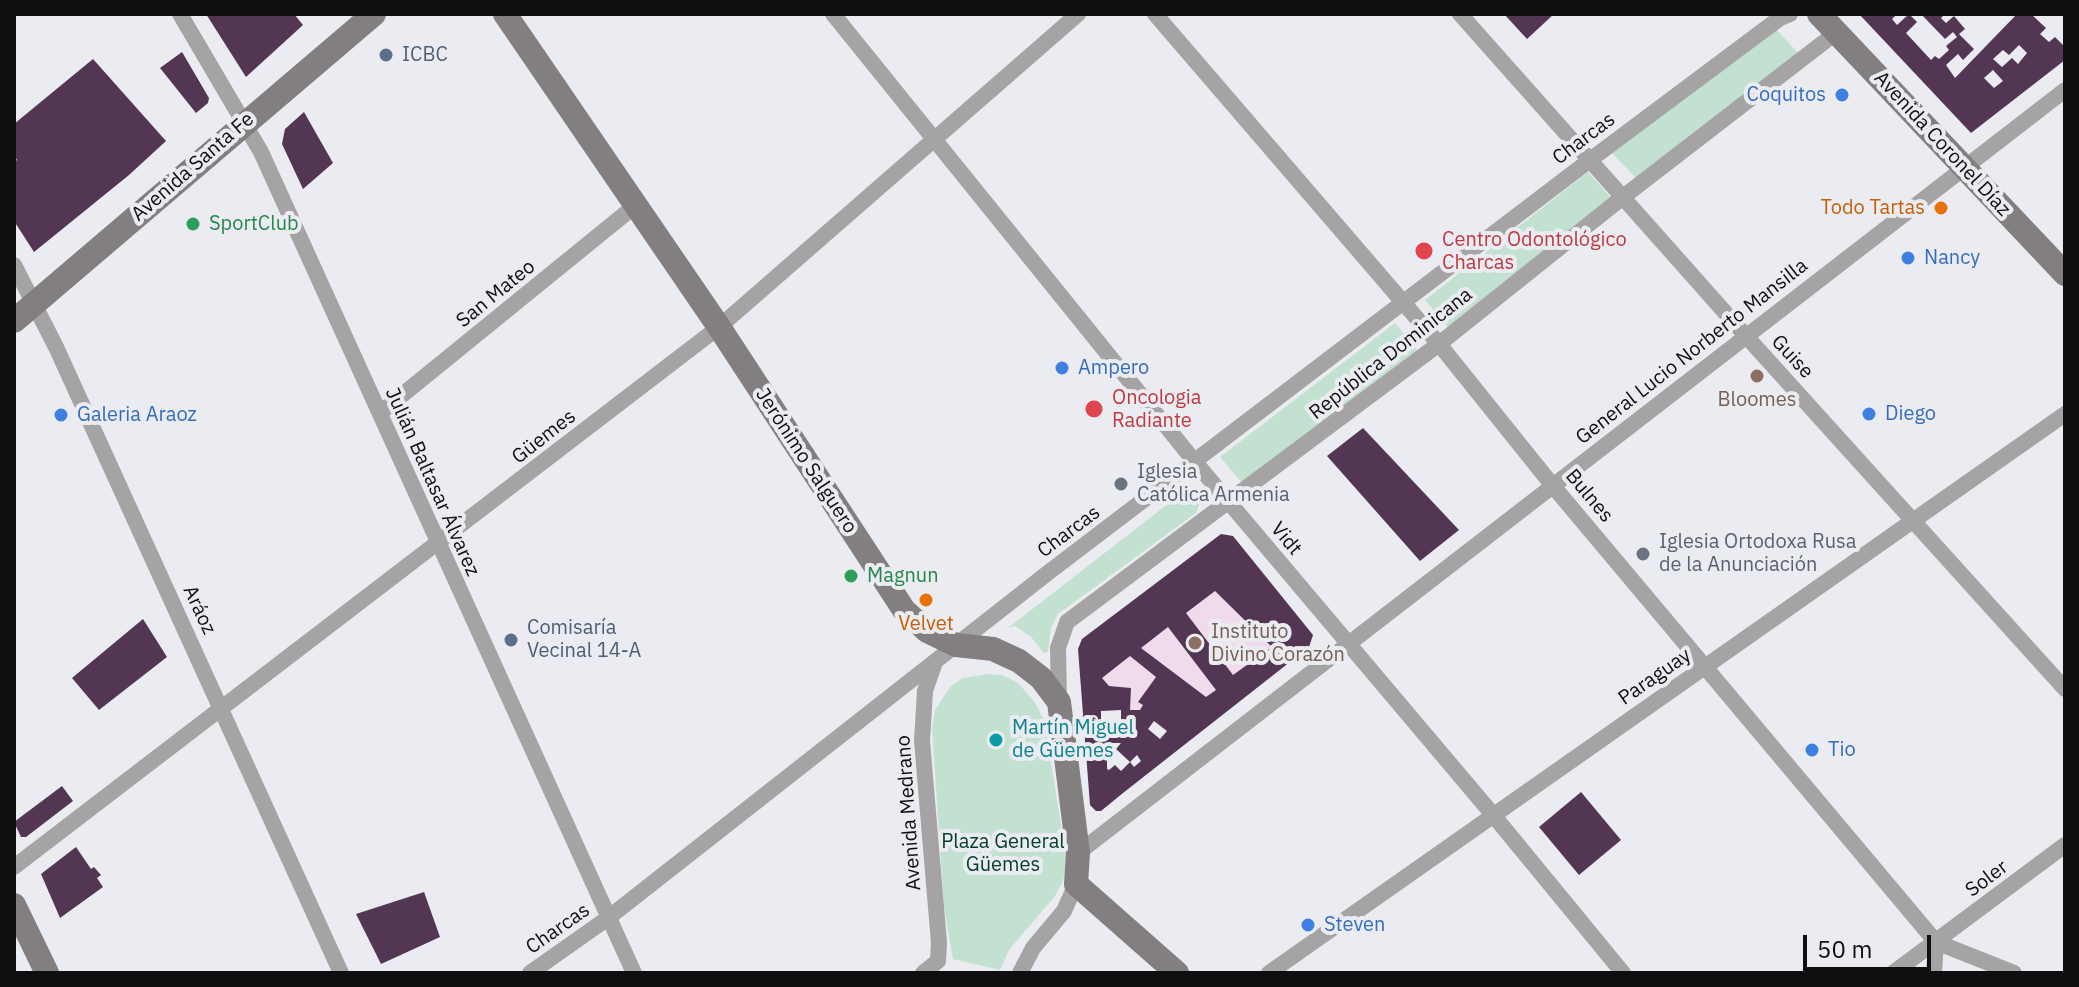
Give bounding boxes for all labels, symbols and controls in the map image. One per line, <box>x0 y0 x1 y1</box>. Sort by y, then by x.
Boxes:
place label: ICBC <box>402 43 448 67</box>
marker: ICBC <box>377 46 395 64</box>
street label: Avenida Coronel Díaz <box>1869 67 2015 221</box>
place label: Coquitos <box>1747 83 1826 107</box>
marker: Coquitos <box>1833 86 1851 104</box>
street label: Avenida Santa Fe <box>127 107 259 227</box>
street label: Charcas <box>1548 108 1620 170</box>
place label: Todo Tartas <box>1821 196 1925 220</box>
marker: Todo Tartas <box>1932 199 1950 217</box>
place label: SportClub <box>209 212 299 236</box>
marker: SportClub <box>184 215 202 233</box>
place label: Centro Odontológico Charcas <box>1442 228 1627 275</box>
marker: Centro Odontológico Charcas <box>1413 240 1435 262</box>
place label: Nancy <box>1924 246 1980 270</box>
marker: Nancy <box>1899 249 1917 267</box>
street label: General Lucio Norberto Mansilla <box>1571 254 1813 450</box>
street label: San Mateo <box>452 255 540 333</box>
street label: República Dominicana <box>1305 283 1477 425</box>
street label: Guise <box>1766 330 1818 384</box>
place label: Ampero <box>1078 356 1149 380</box>
marker: Ampero <box>1053 359 1071 377</box>
marker: Bloomes <box>1748 367 1766 385</box>
street label: Julián Baltasar Álvarez <box>380 384 484 580</box>
street label: Jerónimo Salguero <box>750 384 862 538</box>
place label: Oncologia Radiante <box>1112 386 1202 433</box>
place label: Bloomes <box>1717 388 1797 412</box>
marker: Oncologia Radiante <box>1083 398 1105 420</box>
place label: Diego <box>1885 402 1936 426</box>
place label: Galeria Araoz <box>77 403 197 427</box>
street label: Güemes <box>507 405 581 469</box>
marker: Diego <box>1860 405 1878 423</box>
marker: Galeria Araoz <box>52 406 70 424</box>
place label: Iglesia Católica Armenia <box>1137 460 1290 507</box>
street label: Bulnes <box>1560 465 1618 527</box>
marker: Iglesia Católica Armenia <box>1112 475 1130 493</box>
street label: Charcas <box>1033 501 1105 563</box>
street label: Vidt <box>1265 518 1307 560</box>
place label: Iglesia Ortodoxa Rusa de la Anunciación <box>1659 530 1857 577</box>
marker: Iglesia Ortodoxa Rusa de la Anunciación <box>1634 545 1652 563</box>
place label: Magnun <box>867 564 939 588</box>
marker: Magnun <box>842 567 860 585</box>
street label: Aráoz <box>177 582 221 638</box>
marker: Velvet <box>917 591 935 609</box>
place label: Velvet <box>898 612 954 636</box>
place label: Comisaría Vecinal 14-A <box>527 616 641 663</box>
place label: Instituto Divino Corazón <box>1211 620 1345 667</box>
marker: Comisaría Vecinal 14-A <box>502 631 520 649</box>
marker: Instituto Divino Corazón <box>1186 634 1204 652</box>
street label: Paraguay <box>1614 643 1696 711</box>
place label: Martín Miguel de Güemes <box>1012 716 1134 763</box>
marker: Martín Miguel de Güemes <box>987 731 1005 749</box>
street label: Avenida Medrano <box>892 734 926 892</box>
place label: Tio <box>1828 738 1856 762</box>
marker: Tio <box>1803 741 1821 759</box>
park label: Plaza General Güemes <box>941 830 1065 877</box>
street label: Soler <box>1961 855 2013 903</box>
street label: Charcas <box>522 898 594 960</box>
place label: Steven <box>1324 913 1385 937</box>
marker: Steven <box>1299 916 1317 934</box>
scale bar <box>1807 919 1935 969</box>
text: 50 m <box>1817 933 1872 965</box>

